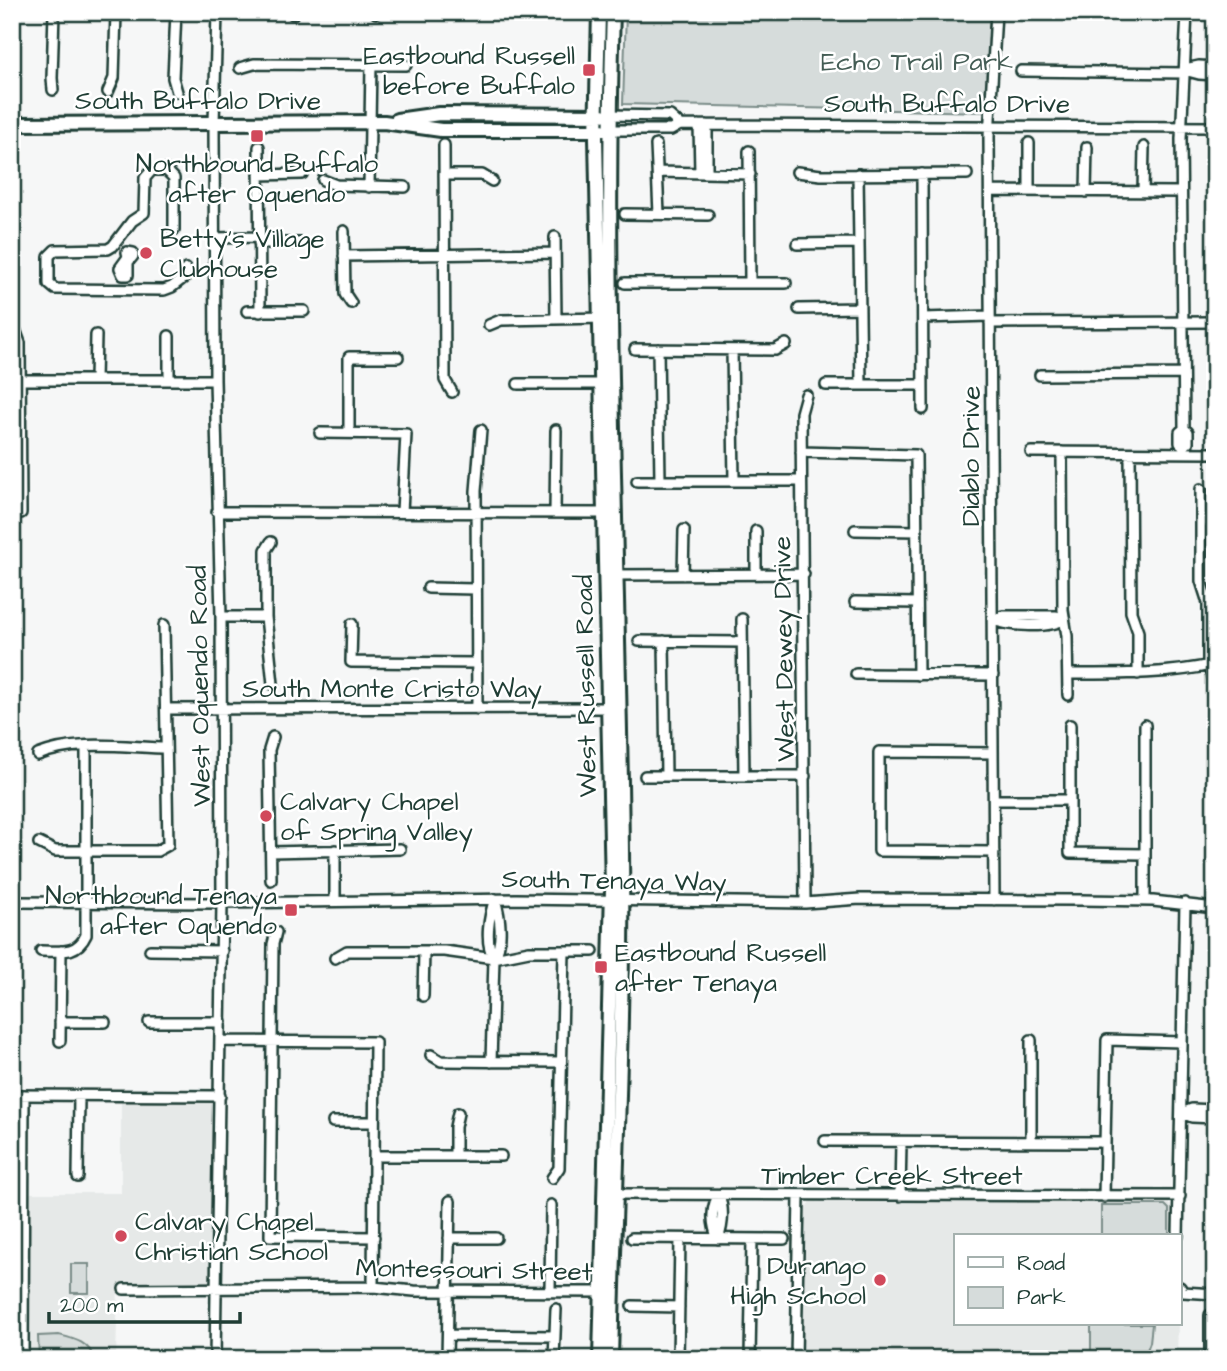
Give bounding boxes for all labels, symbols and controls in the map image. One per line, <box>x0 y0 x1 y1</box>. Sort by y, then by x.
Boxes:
place label: Eastbound Russell before Buffalo <box>364 38 575 104</box>
park label: Echo Trail Park <box>821 44 1013 80</box>
marker: Eastbound Russell before Buffalo <box>581 62 597 78</box>
street label: South Buffalo Drive <box>75 83 321 119</box>
street label: South Buffalo Drive <box>824 86 1070 122</box>
marker: Northbound Buffalo after Oquendo <box>249 128 265 144</box>
place label: Northbound Buffalo after Oquendo <box>136 146 379 212</box>
place label: Betty's Village Clubhouse <box>160 221 325 287</box>
marker: Betty's Village Clubhouse <box>138 245 154 261</box>
street label: Diablo Drive <box>953 386 989 526</box>
street label: West Dewey Drive <box>764 536 806 762</box>
street label: West Oquendo Road <box>180 565 220 807</box>
street label: West Russell Road <box>566 574 606 798</box>
street label: South Monte Cristo Way <box>242 671 542 709</box>
place label: Calvary Chapel of Spring Valley <box>280 784 473 852</box>
marker: Calvary Chapel of Spring Valley <box>258 808 274 824</box>
street label: South Tenaya Way <box>501 861 727 903</box>
place label: Northbound Tenaya after Oquendo <box>45 878 277 944</box>
marker: Northbound Tenaya after Oquendo <box>283 902 299 918</box>
place label: Eastbound Russell after Tenaya <box>615 935 826 1003</box>
marker: Eastbound Russell after Tenaya <box>593 959 609 975</box>
street label: Timber Creek Street <box>761 1158 1023 1194</box>
place label: Calvary Chapel Christian School <box>135 1204 328 1270</box>
marker: Calvary Chapel Christian School <box>113 1228 129 1244</box>
legend <box>954 1234 1182 1326</box>
place label: Durango High School <box>730 1248 866 1316</box>
text: Road <box>1017 1249 1065 1278</box>
street label: Montessouri Street <box>355 1250 593 1290</box>
marker: Durango High School <box>872 1272 888 1288</box>
scale bar <box>49 1280 240 1324</box>
text: Park <box>1017 1283 1066 1312</box>
text: 200 m <box>60 1291 124 1320</box>

